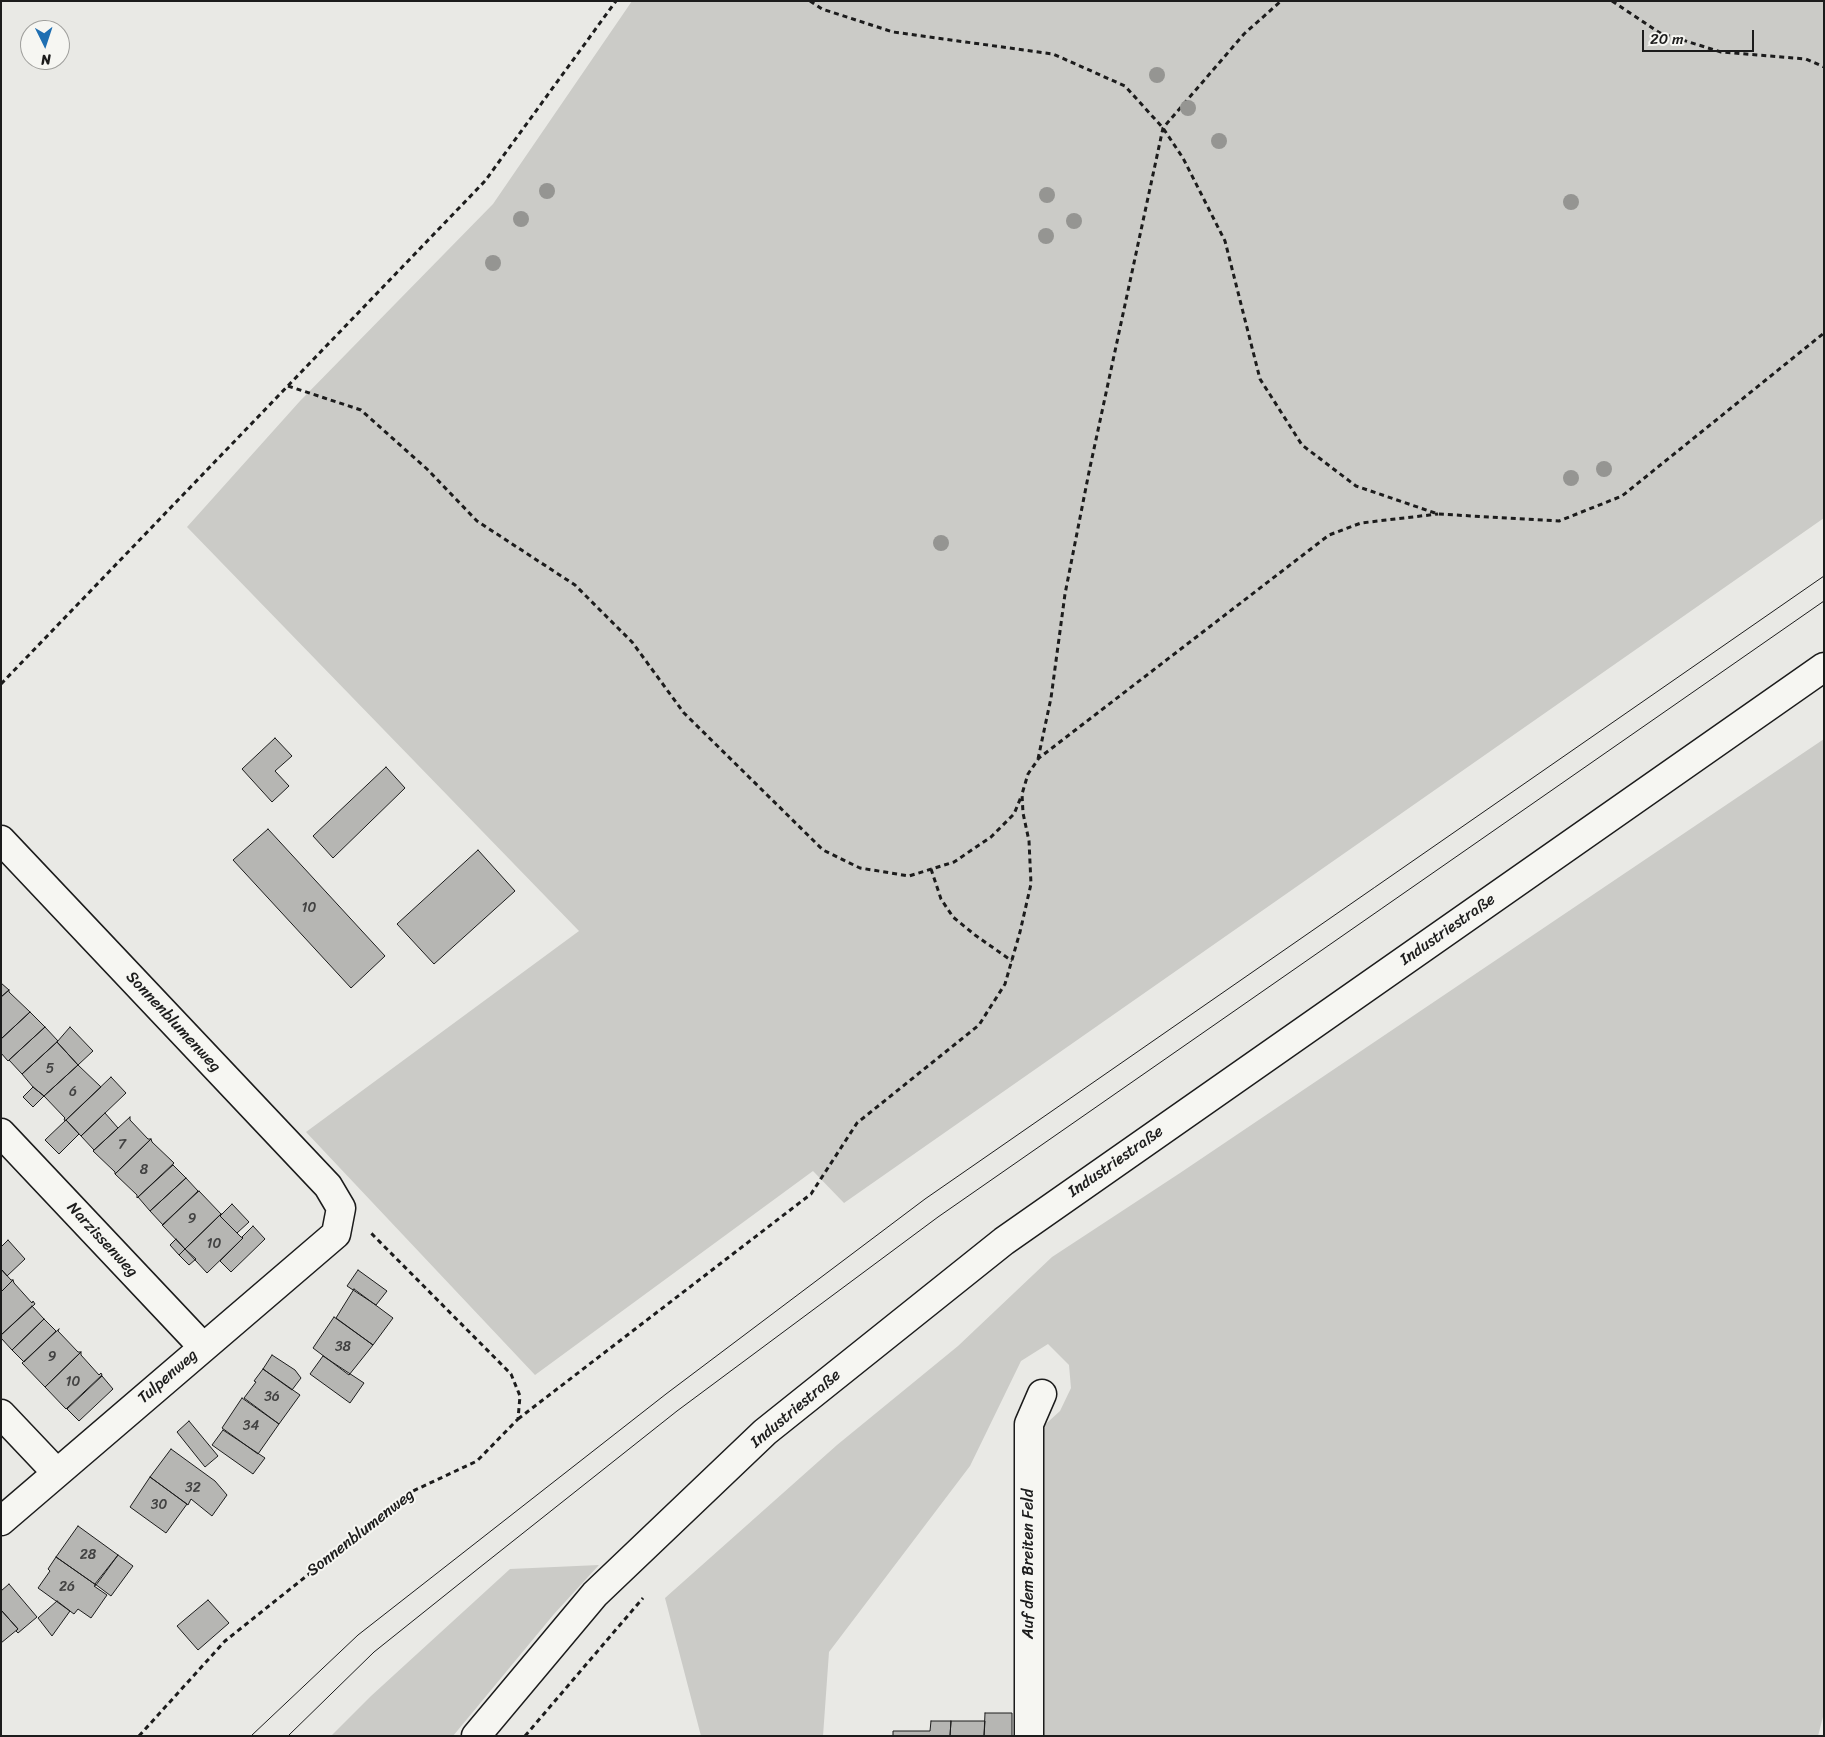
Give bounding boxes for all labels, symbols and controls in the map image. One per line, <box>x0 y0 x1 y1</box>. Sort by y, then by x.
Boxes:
north arrow <box>20 20 70 70</box>
scale bar <box>1645 20 1758 52</box>
text: 20 m <box>1650 26 1684 52</box>
text: N <box>40 47 52 72</box>
street label: Industriestraße <box>1397 890 1499 970</box>
house number: 10 <box>302 900 316 916</box>
street label: Sonnenblumenweg <box>121 968 225 1076</box>
house number: 5 <box>46 1061 54 1077</box>
house number: 6 <box>69 1084 77 1100</box>
street label: Industriestraße <box>1065 1122 1167 1202</box>
house number: 7 <box>118 1137 126 1153</box>
house number: 8 <box>140 1162 148 1178</box>
street label: Narzissenweg <box>62 1199 142 1281</box>
house number: 9 <box>188 1211 196 1227</box>
house number: 10 <box>207 1236 221 1252</box>
house number: 38 <box>335 1339 351 1355</box>
street label: Tulpenweg <box>134 1346 202 1408</box>
house number: 9 <box>48 1349 56 1365</box>
street label: Industriestraße <box>747 1366 845 1452</box>
house number: 10 <box>66 1374 80 1390</box>
house number: 36 <box>264 1389 280 1405</box>
house number: 34 <box>243 1418 259 1434</box>
house number: 32 <box>185 1480 201 1496</box>
street label: Sonnenblumenweg <box>304 1485 418 1581</box>
street label: Auf dem Breiten Feld <box>1019 1489 1039 1639</box>
house number: 30 <box>151 1497 167 1513</box>
house number: 28 <box>80 1547 96 1563</box>
house number: 26 <box>59 1579 75 1595</box>

